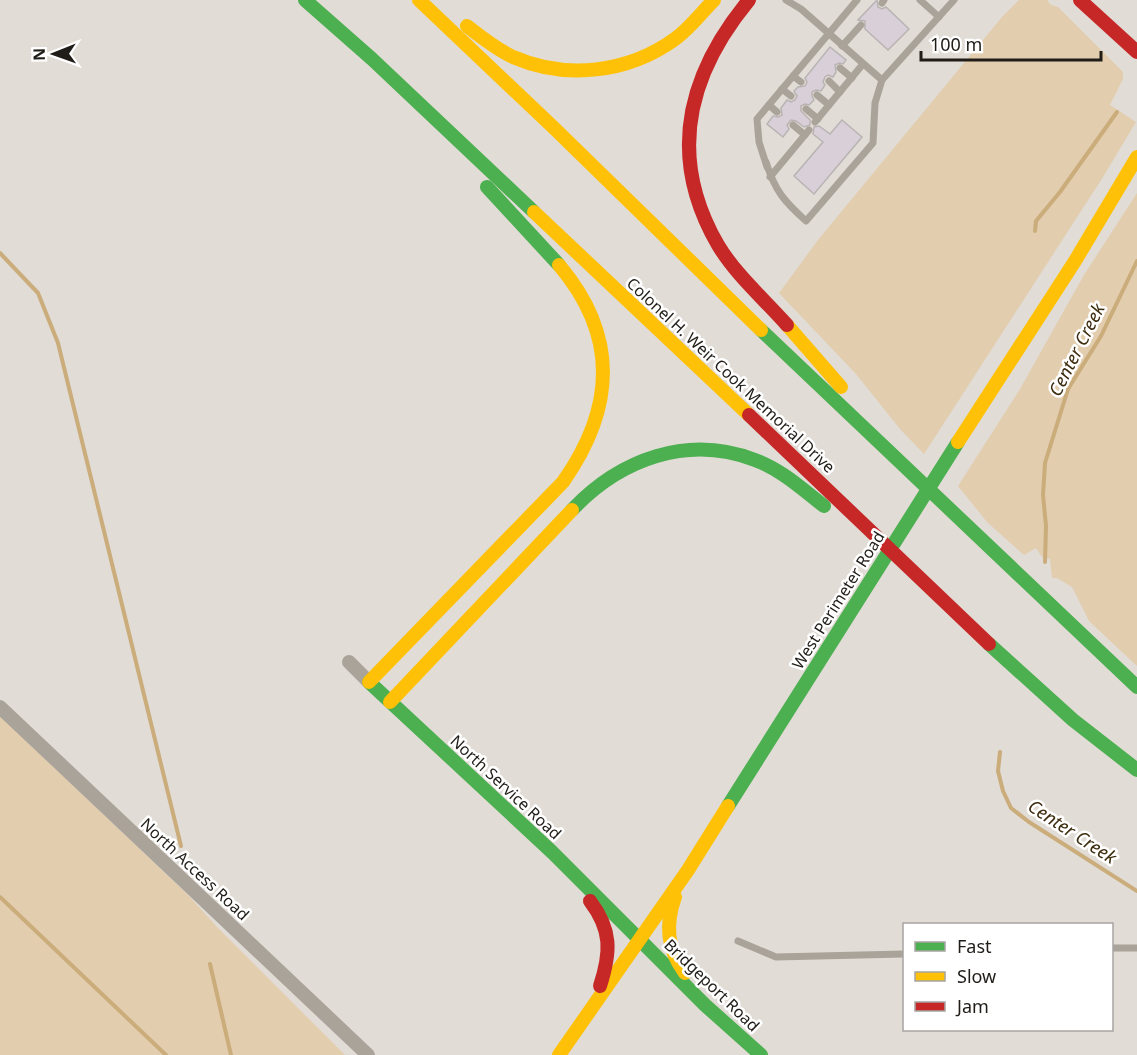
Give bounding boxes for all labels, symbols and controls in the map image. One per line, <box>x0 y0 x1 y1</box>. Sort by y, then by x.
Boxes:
north arrow <box>24 24 84 84</box>
scale bar <box>921 24 1101 62</box>
text: 100 m <box>930 32 982 56</box>
text: N <box>28 48 50 61</box>
street label: Colonel H. Weir Cook Memorial Drive <box>622 272 840 478</box>
water label: Center Creek <box>1042 298 1110 400</box>
street label: West Perimeter Road <box>787 527 889 673</box>
street label: North Service Road <box>446 730 566 844</box>
water label: Center Creek <box>1024 794 1122 869</box>
street label: North Access Road <box>136 813 254 925</box>
legend <box>903 923 1113 1031</box>
street label: Bridgeport Road <box>660 934 764 1036</box>
text: Fast <box>957 934 992 958</box>
text: Slow <box>957 964 996 988</box>
text: Jam <box>955 994 989 1018</box>

